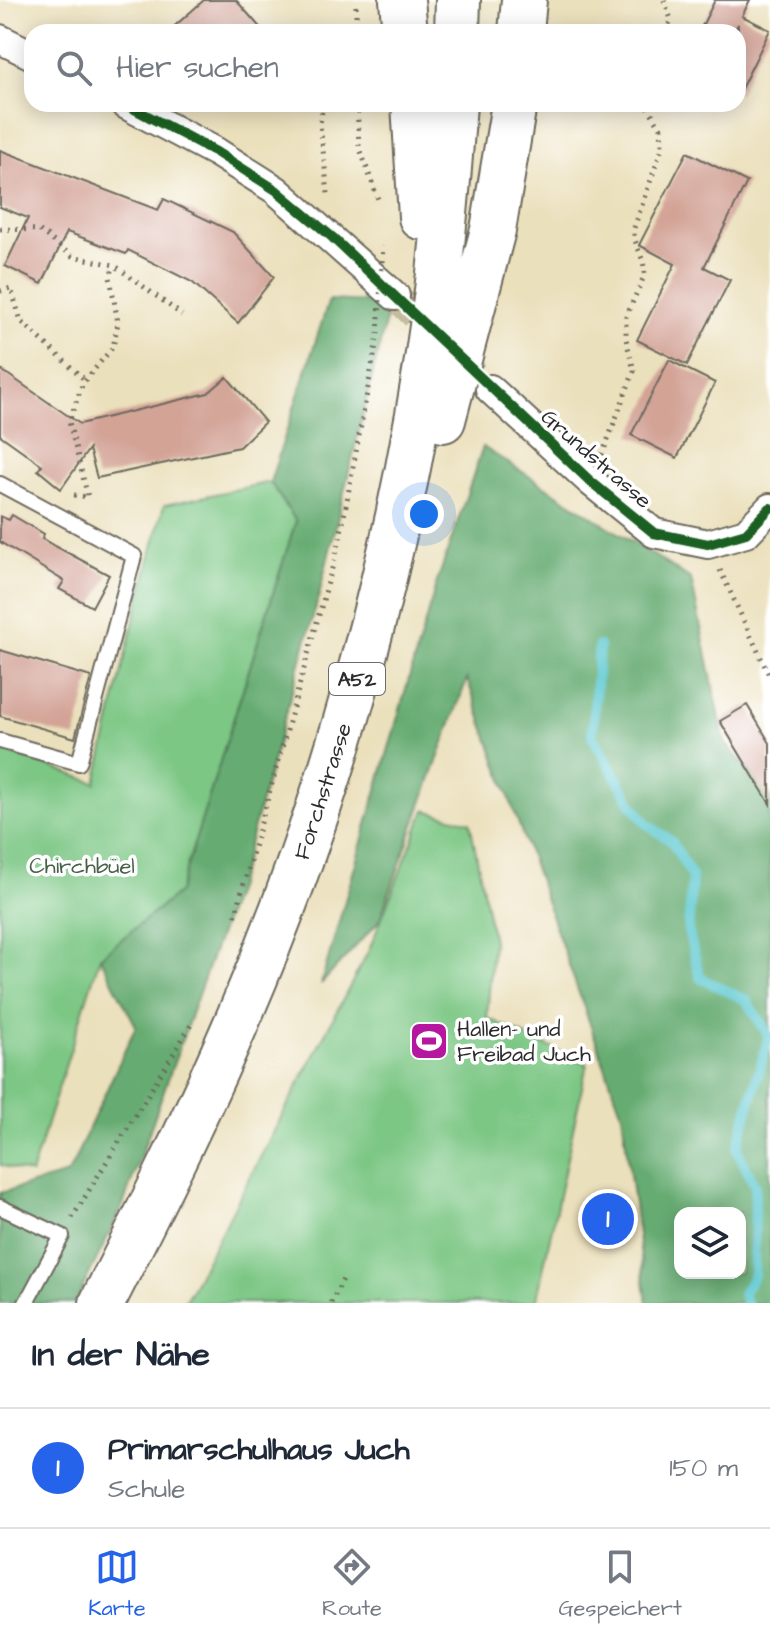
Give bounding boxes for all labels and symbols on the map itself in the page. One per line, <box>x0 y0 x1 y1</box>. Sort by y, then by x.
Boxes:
street label: Grundstrasse <box>534 402 658 516</box>
your location <box>404 494 444 534</box>
road number: A52 <box>329 663 385 695</box>
street label: Forchstrasse <box>287 719 360 864</box>
park label: Chirchbüel <box>29 851 135 882</box>
place label: Hallen- und Freibad Juch <box>457 1014 591 1070</box>
sports icon: Hallen- und Freibad Juch <box>408 1020 450 1062</box>
pin: 1 <box>582 1189 634 1249</box>

